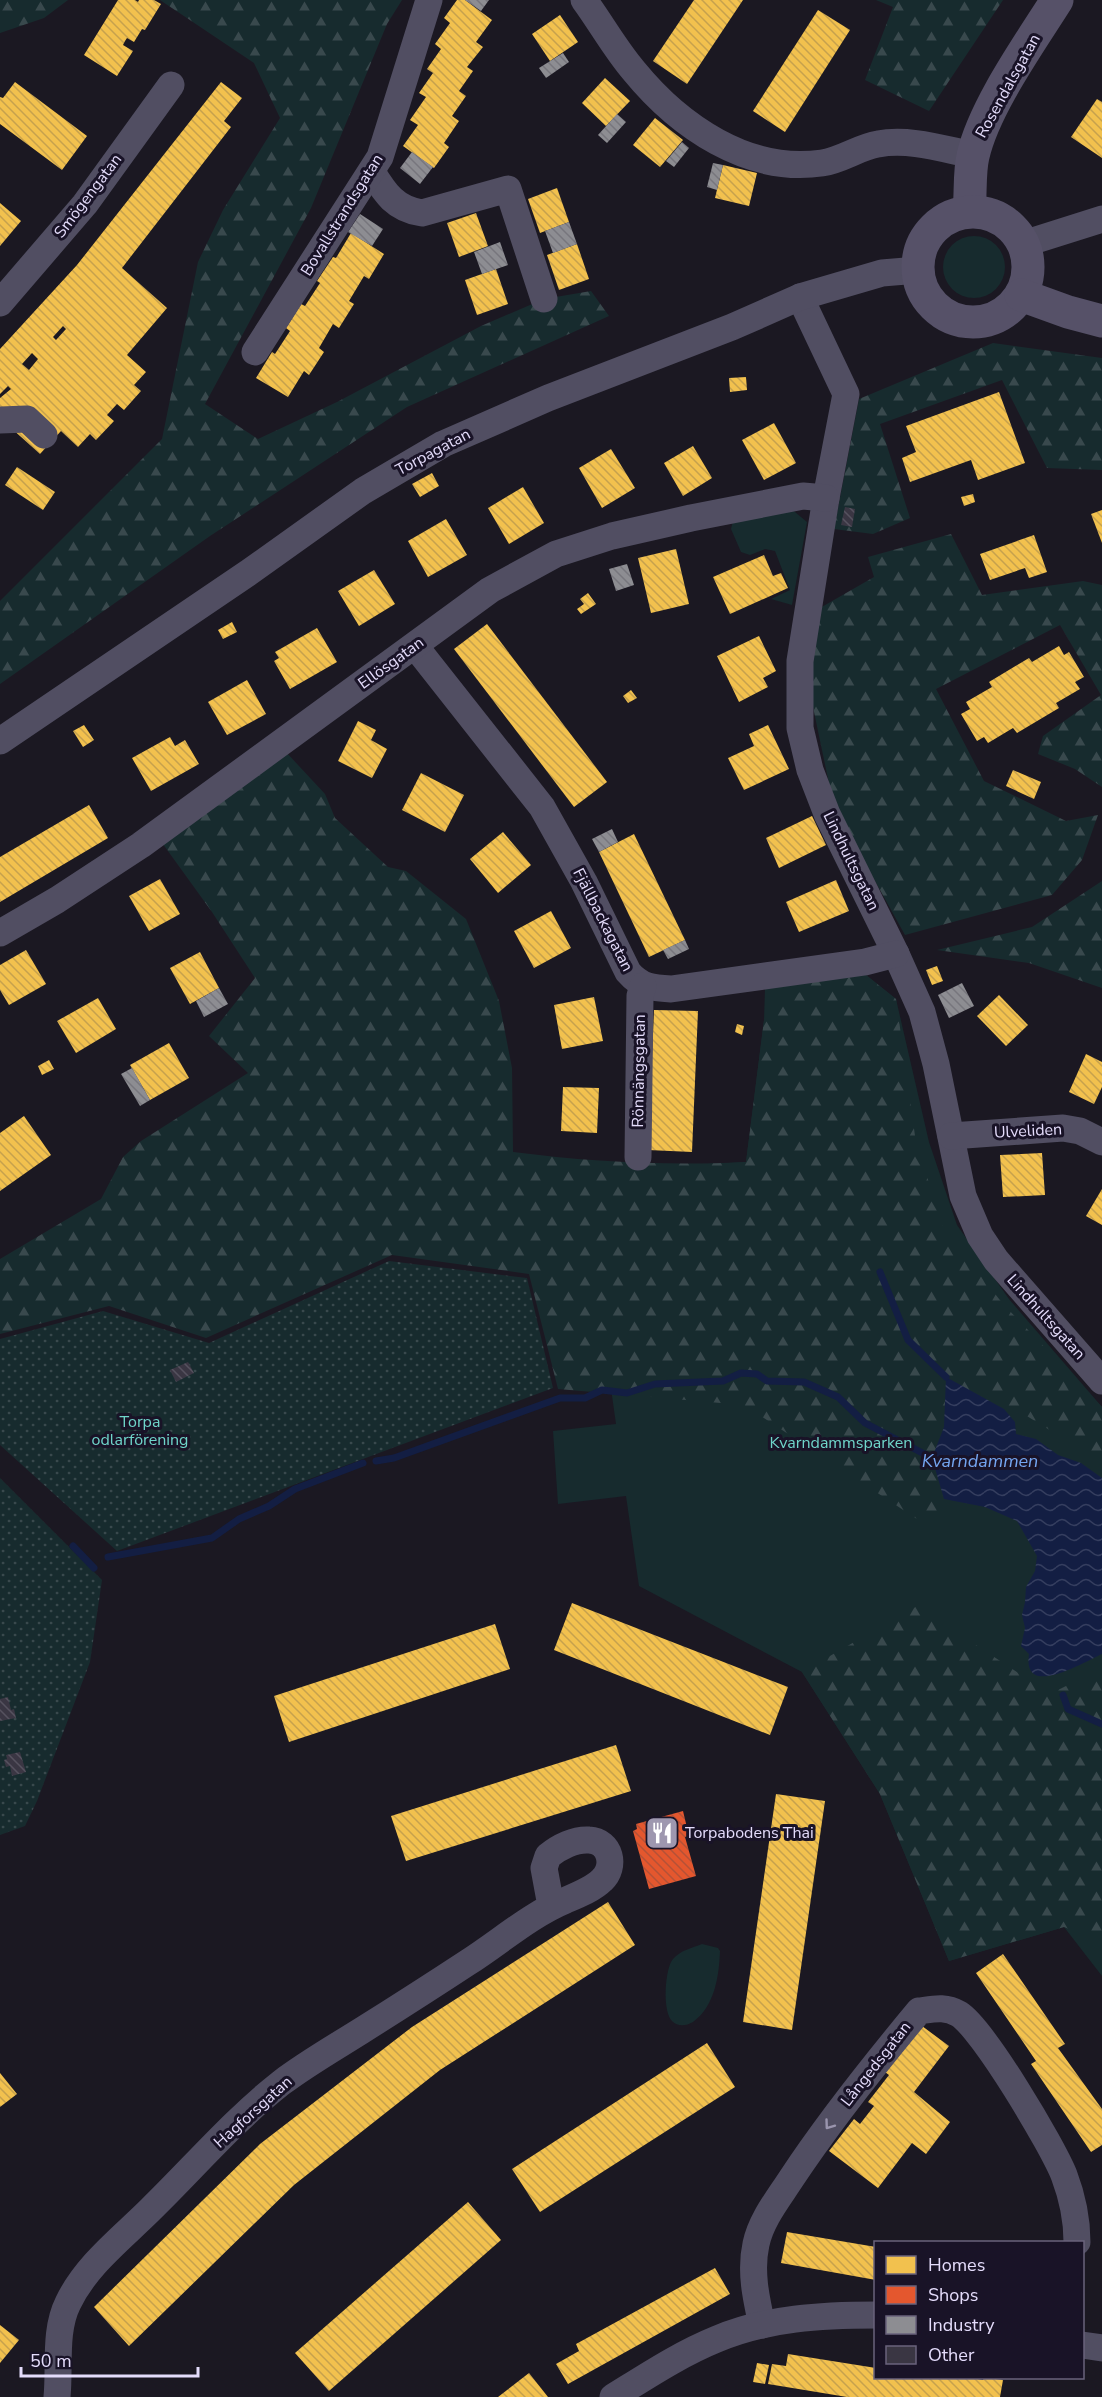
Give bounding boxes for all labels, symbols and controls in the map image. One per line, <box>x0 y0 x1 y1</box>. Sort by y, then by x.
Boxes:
street label: Rosendalsgatan <box>970 30 1046 142</box>
street label: Smögengatan <box>49 149 127 243</box>
street label: Bovallstrandsgatan <box>296 150 388 280</box>
street label: Torpagatan <box>392 423 474 481</box>
street label: Ellösgatan <box>354 632 428 694</box>
street label: Lindhultsgatan <box>817 808 885 914</box>
street label: Fjällbackagatan <box>568 865 638 975</box>
street label: Rönnängsgatan <box>627 1014 651 1128</box>
street label: Ulveliden <box>993 1118 1063 1144</box>
street label: Lindhultsgatan <box>1002 1270 1090 1364</box>
park label: Torpa odlarförening <box>92 1411 189 1451</box>
park label: Kvarndammsparken <box>770 1432 912 1454</box>
water label: Kvarndammen <box>922 1449 1038 1473</box>
restaurant icon: Torpabodens Thai <box>644 1815 680 1851</box>
place label: Torpabodens Thai <box>685 1822 814 1844</box>
street label: Långedsgatan <box>836 2017 916 2111</box>
street label: Hagforsgatan <box>209 2071 297 2153</box>
one-way arrow <box>825 2118 836 2129</box>
legend <box>874 2241 1084 2379</box>
text: Homes <box>928 2253 985 2277</box>
text: Shops <box>928 2283 978 2307</box>
text: Industry <box>928 2313 995 2337</box>
scale bar <box>21 2340 198 2378</box>
text: Other <box>928 2343 975 2367</box>
text: 50 m <box>30 2349 72 2373</box>

